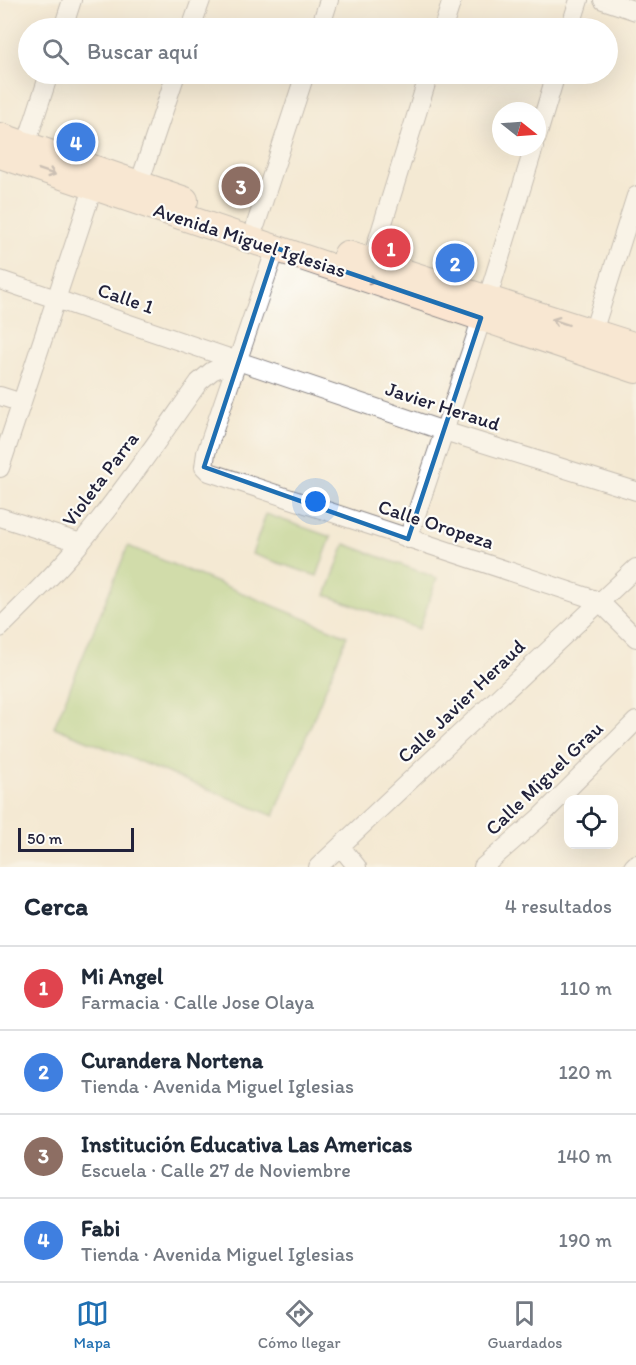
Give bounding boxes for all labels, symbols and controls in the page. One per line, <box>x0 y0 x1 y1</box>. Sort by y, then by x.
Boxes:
search box <box>18 18 618 84</box>
icon: search <box>39 35 72 68</box>
text: Buscar aquí <box>87 38 198 65</box>
north arrow <box>492 102 546 156</box>
pin: 4 <box>56 120 96 164</box>
pin: 3 <box>222 164 260 208</box>
one-way arrow <box>37 167 55 178</box>
street label: Avenida Miguel Iglesias <box>151 198 349 282</box>
pin: 1 <box>372 226 410 270</box>
pin: 2 <box>436 240 474 286</box>
one-way arrow <box>358 275 377 286</box>
street label: Calle 1 <box>95 277 157 319</box>
one-way arrow <box>551 316 570 327</box>
street label: Javier Heraud <box>383 376 503 436</box>
street label: Violeta Parra <box>57 426 144 531</box>
your location <box>301 487 330 516</box>
street label: Calle Oropeza <box>375 494 497 554</box>
street label: Calle Javier Heraud <box>392 634 530 768</box>
street label: Calle Miguel Grau <box>480 716 608 840</box>
map controls <box>564 795 618 849</box>
button: locate <box>564 795 618 849</box>
scale bar <box>18 825 134 852</box>
text: 50 m <box>27 829 62 848</box>
text: Cerca <box>24 890 88 922</box>
text: 4 resultados <box>505 894 612 918</box>
text: Mi Angel <box>81 963 163 990</box>
text: 1 <box>39 976 48 1000</box>
text: 110 m <box>560 976 612 1000</box>
text: Farmacia · Calle Jose Olaya <box>81 990 314 1014</box>
text: Curandera Nortena <box>81 1047 263 1074</box>
text: 2 <box>38 1060 49 1084</box>
text: 120 m <box>559 1060 612 1084</box>
text: Tienda · Avenida Miguel Iglesias <box>81 1074 354 1098</box>
text: Institución Educativa Las Americas <box>81 1131 413 1158</box>
text: 3 <box>38 1144 49 1168</box>
text: 140 m <box>557 1144 612 1168</box>
text: Escuela · Calle 27 de Noviembre <box>81 1158 351 1182</box>
text: Fabi <box>81 1215 120 1242</box>
text: 4 <box>37 1228 50 1252</box>
text: 190 m <box>559 1228 612 1252</box>
text: Tienda · Avenida Miguel Iglesias <box>81 1242 354 1266</box>
tab: Mapa <box>73 1297 111 1352</box>
tab: Cómo llegar <box>258 1297 341 1352</box>
tab: Guardados <box>487 1297 562 1352</box>

